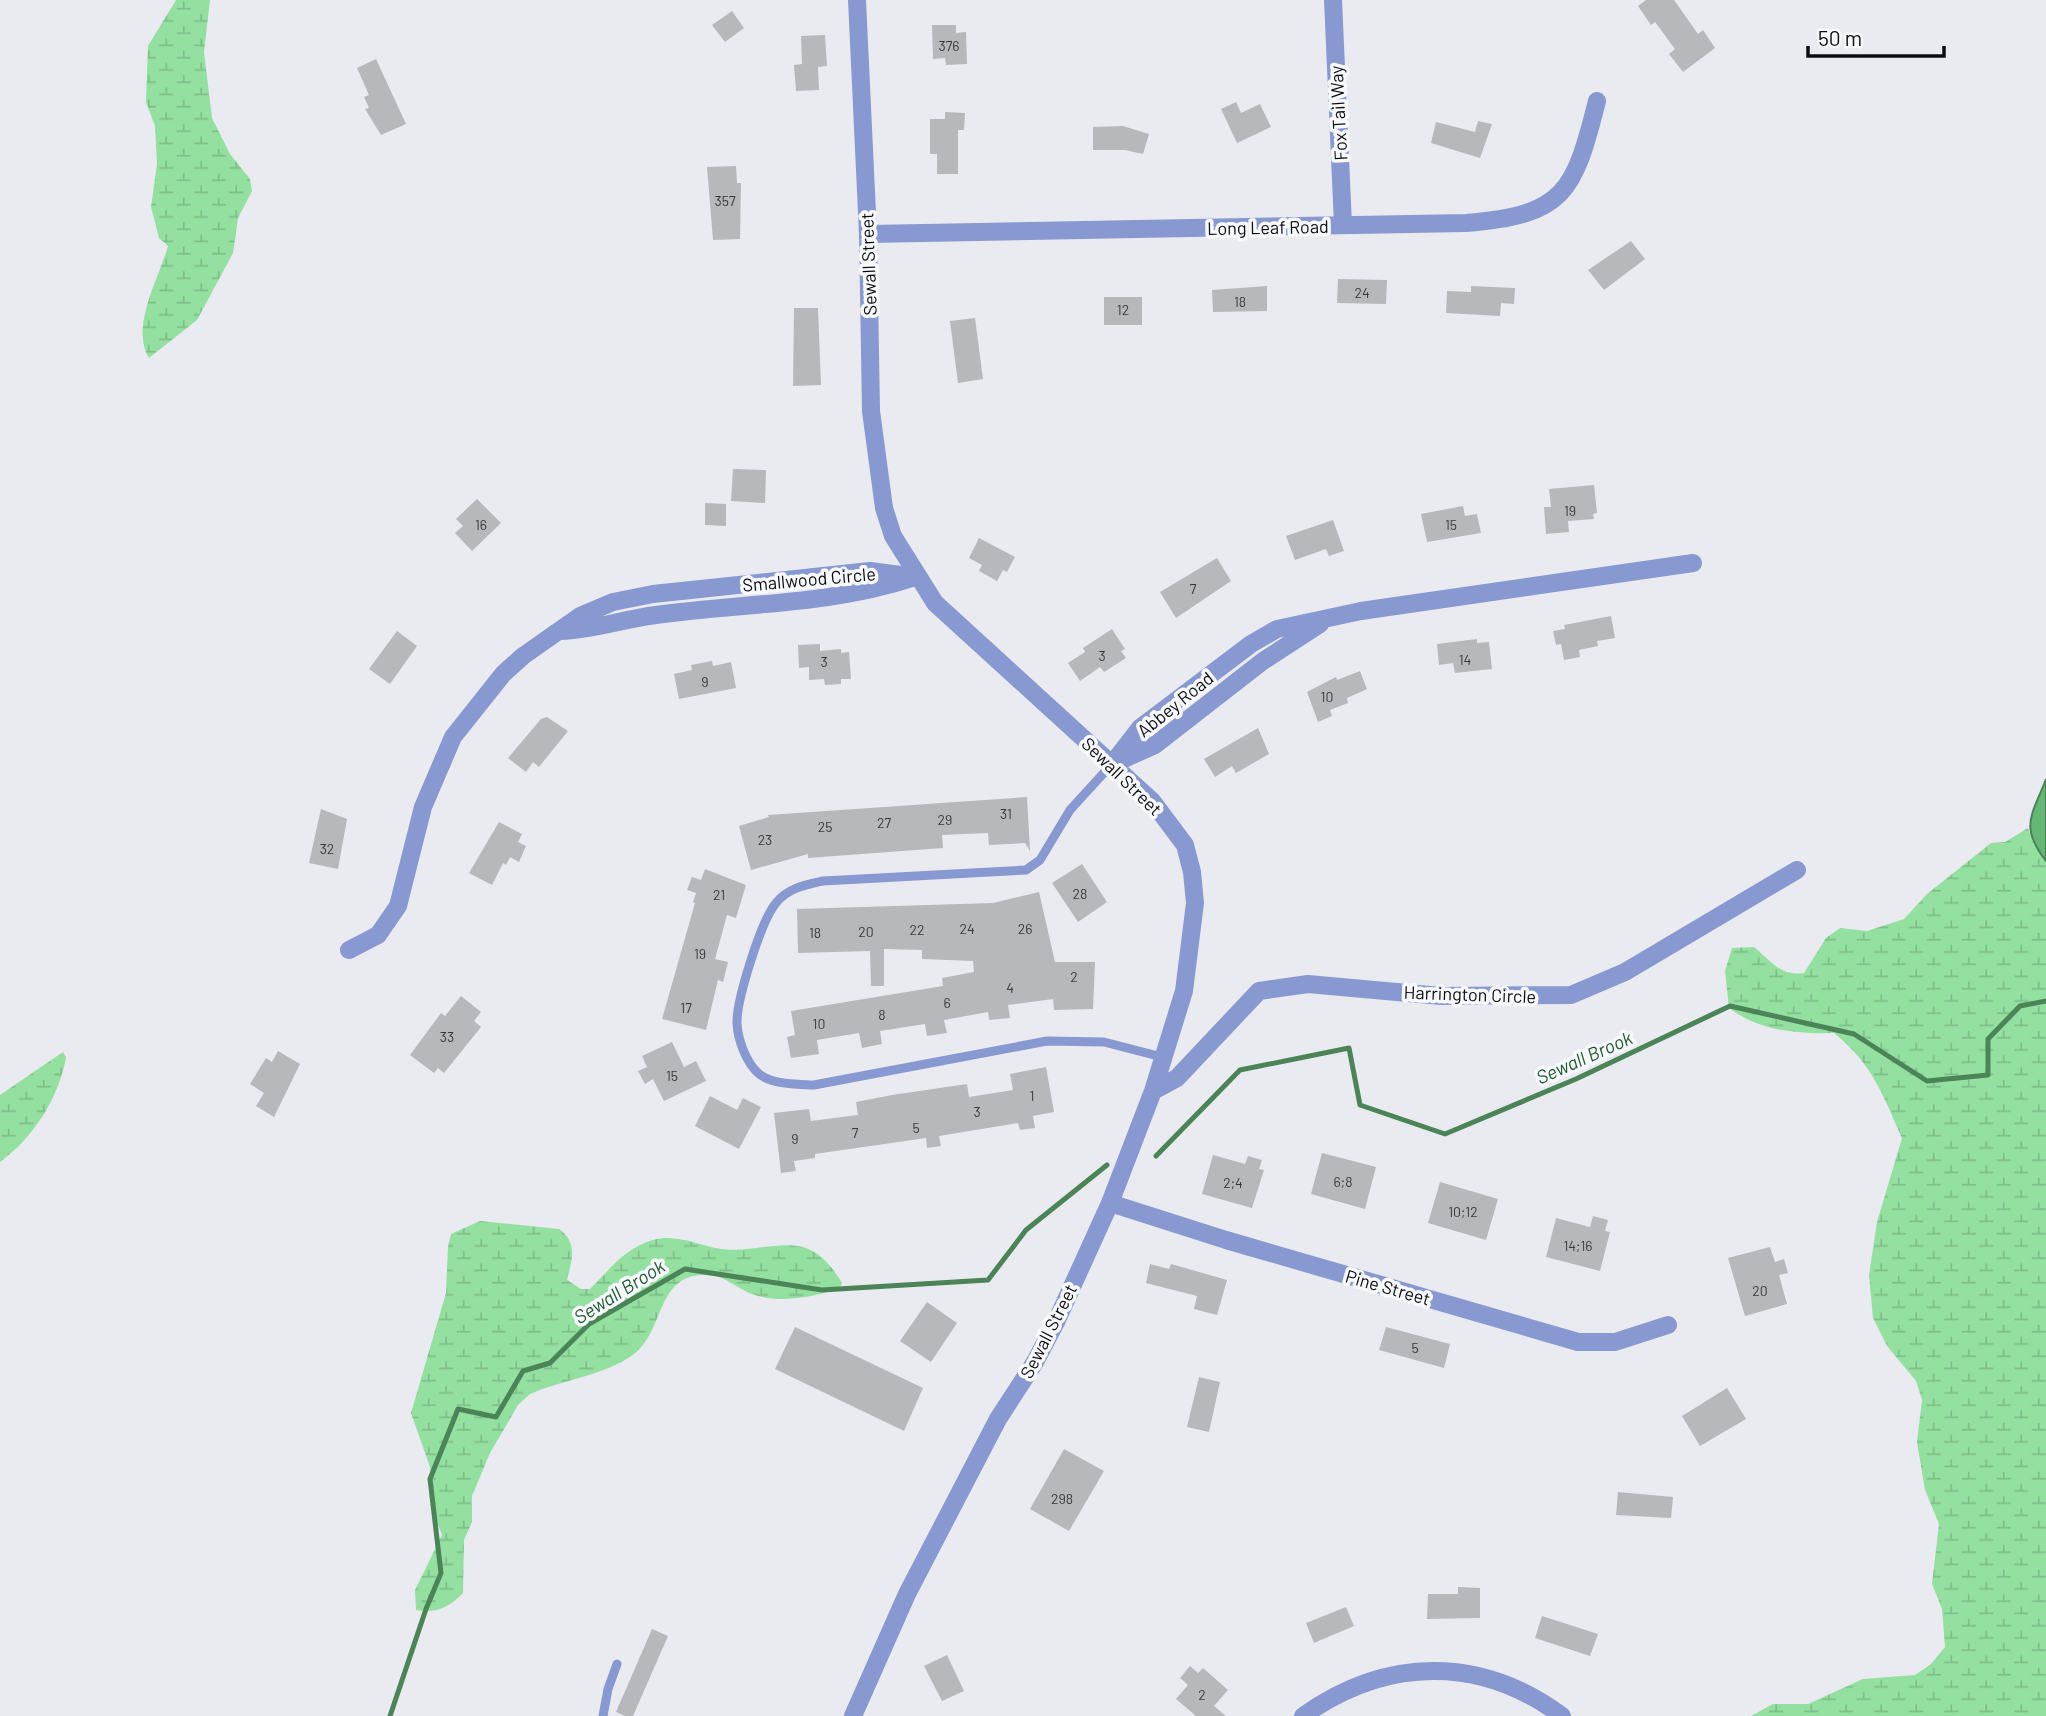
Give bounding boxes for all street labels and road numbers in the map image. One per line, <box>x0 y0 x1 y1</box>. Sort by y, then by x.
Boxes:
street label: Fox Tail Way <box>1325 65 1351 161</box>
street label: Sewall Street <box>855 212 881 316</box>
street label: Long Leaf Road <box>1207 215 1329 239</box>
street label: Smallwood Circle <box>741 562 877 596</box>
street label: Abbey Road <box>1133 667 1217 741</box>
street label: Sewall Street <box>1077 732 1167 820</box>
street label: Harrington Circle <box>1403 981 1537 1007</box>
street label: Pine Street <box>1343 1264 1433 1310</box>
street label: Sewall Street <box>1015 1280 1081 1382</box>

